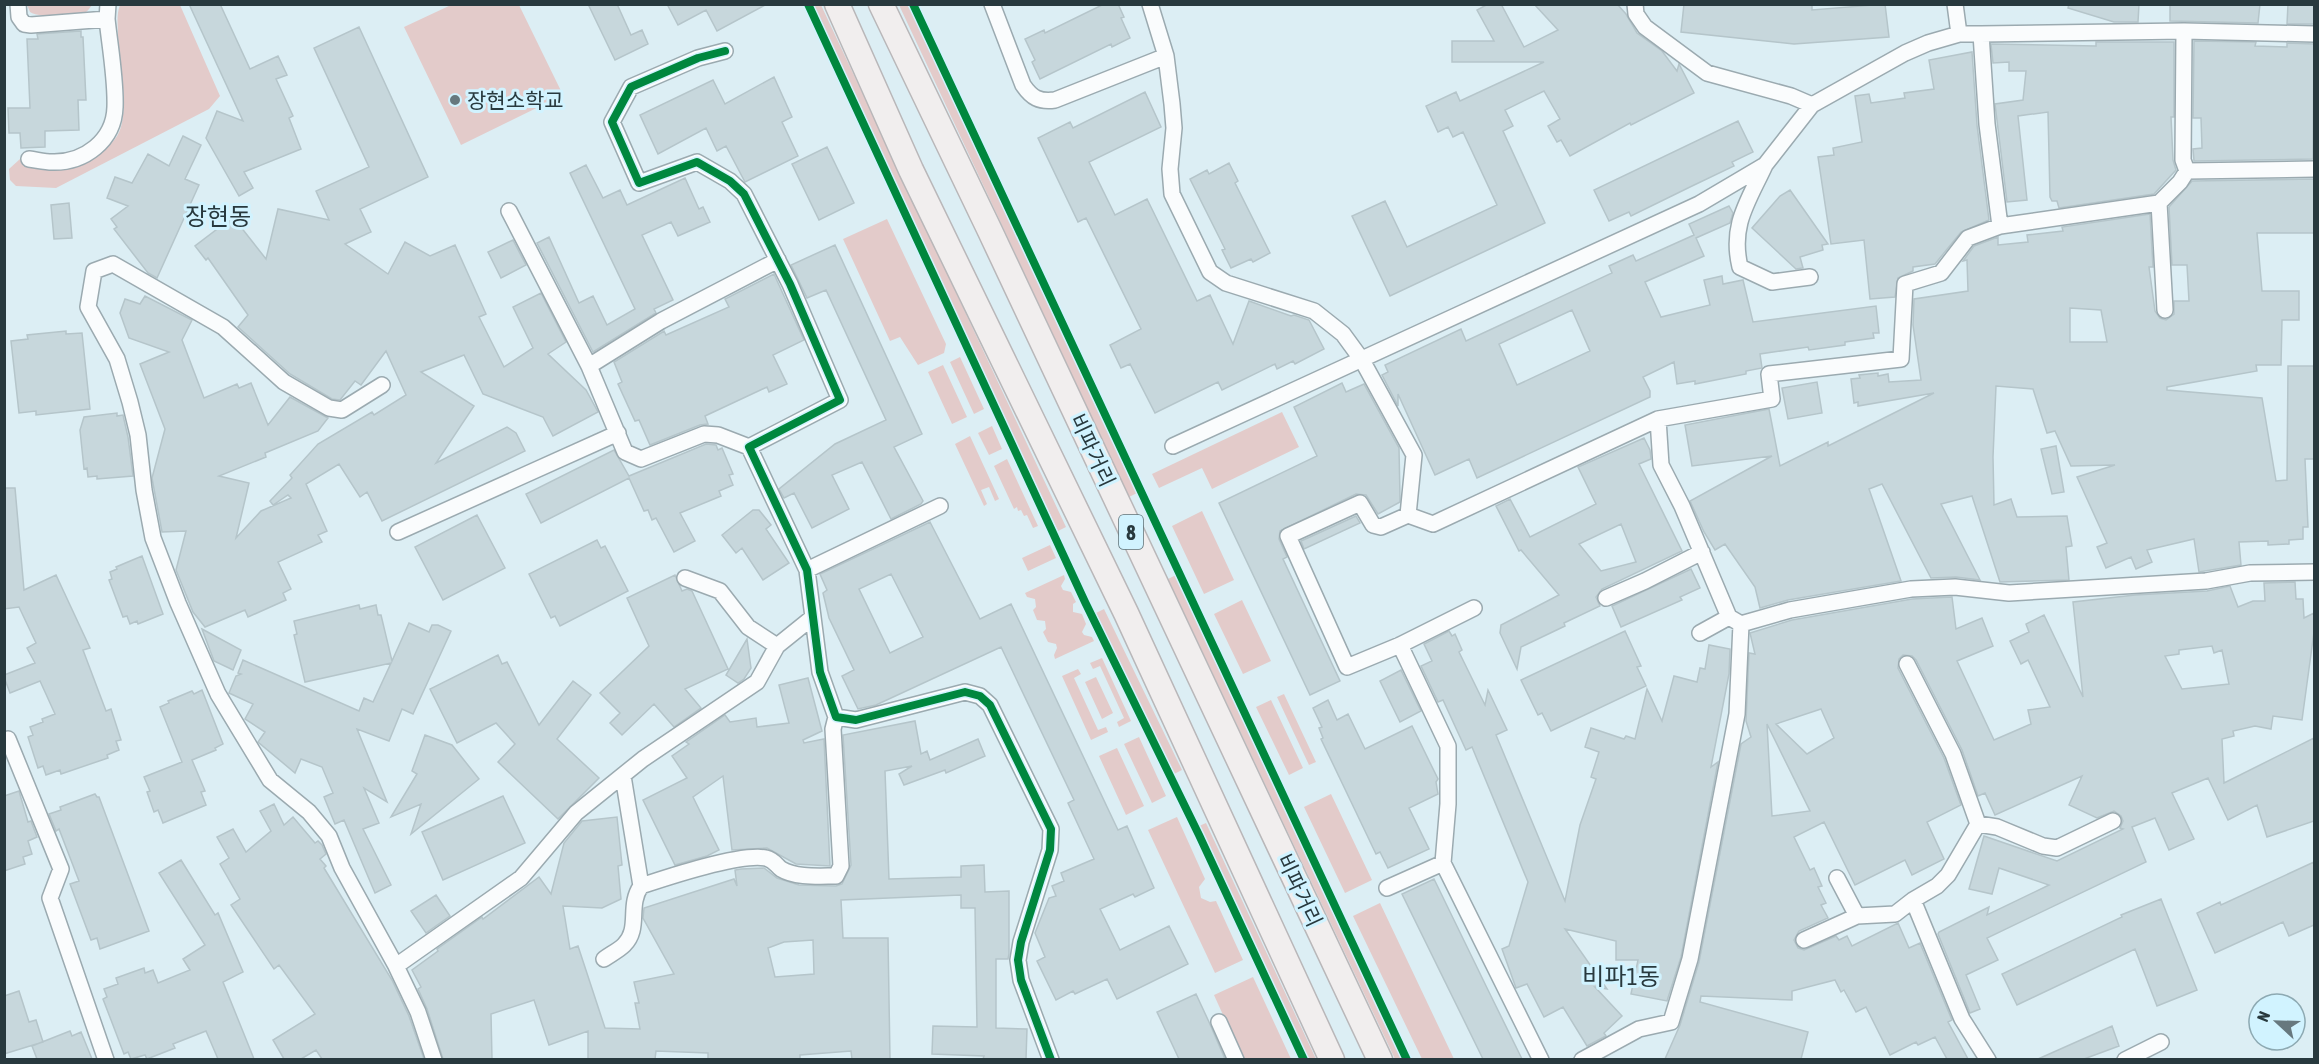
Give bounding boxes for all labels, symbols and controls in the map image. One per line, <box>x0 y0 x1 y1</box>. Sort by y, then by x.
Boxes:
place label: 장현소학교 <box>467 88 564 112</box>
marker: 장현소학교 <box>448 93 462 107</box>
district label: 장현동 <box>185 203 251 230</box>
street label: 비파거리 <box>1066 410 1120 490</box>
road number: 8 <box>1119 515 1143 549</box>
street label: 비파거리 <box>1273 850 1327 930</box>
district label: 비파1동 <box>1582 963 1660 990</box>
north arrow <box>2247 992 2307 1052</box>
text: N <box>2253 1009 2273 1024</box>

